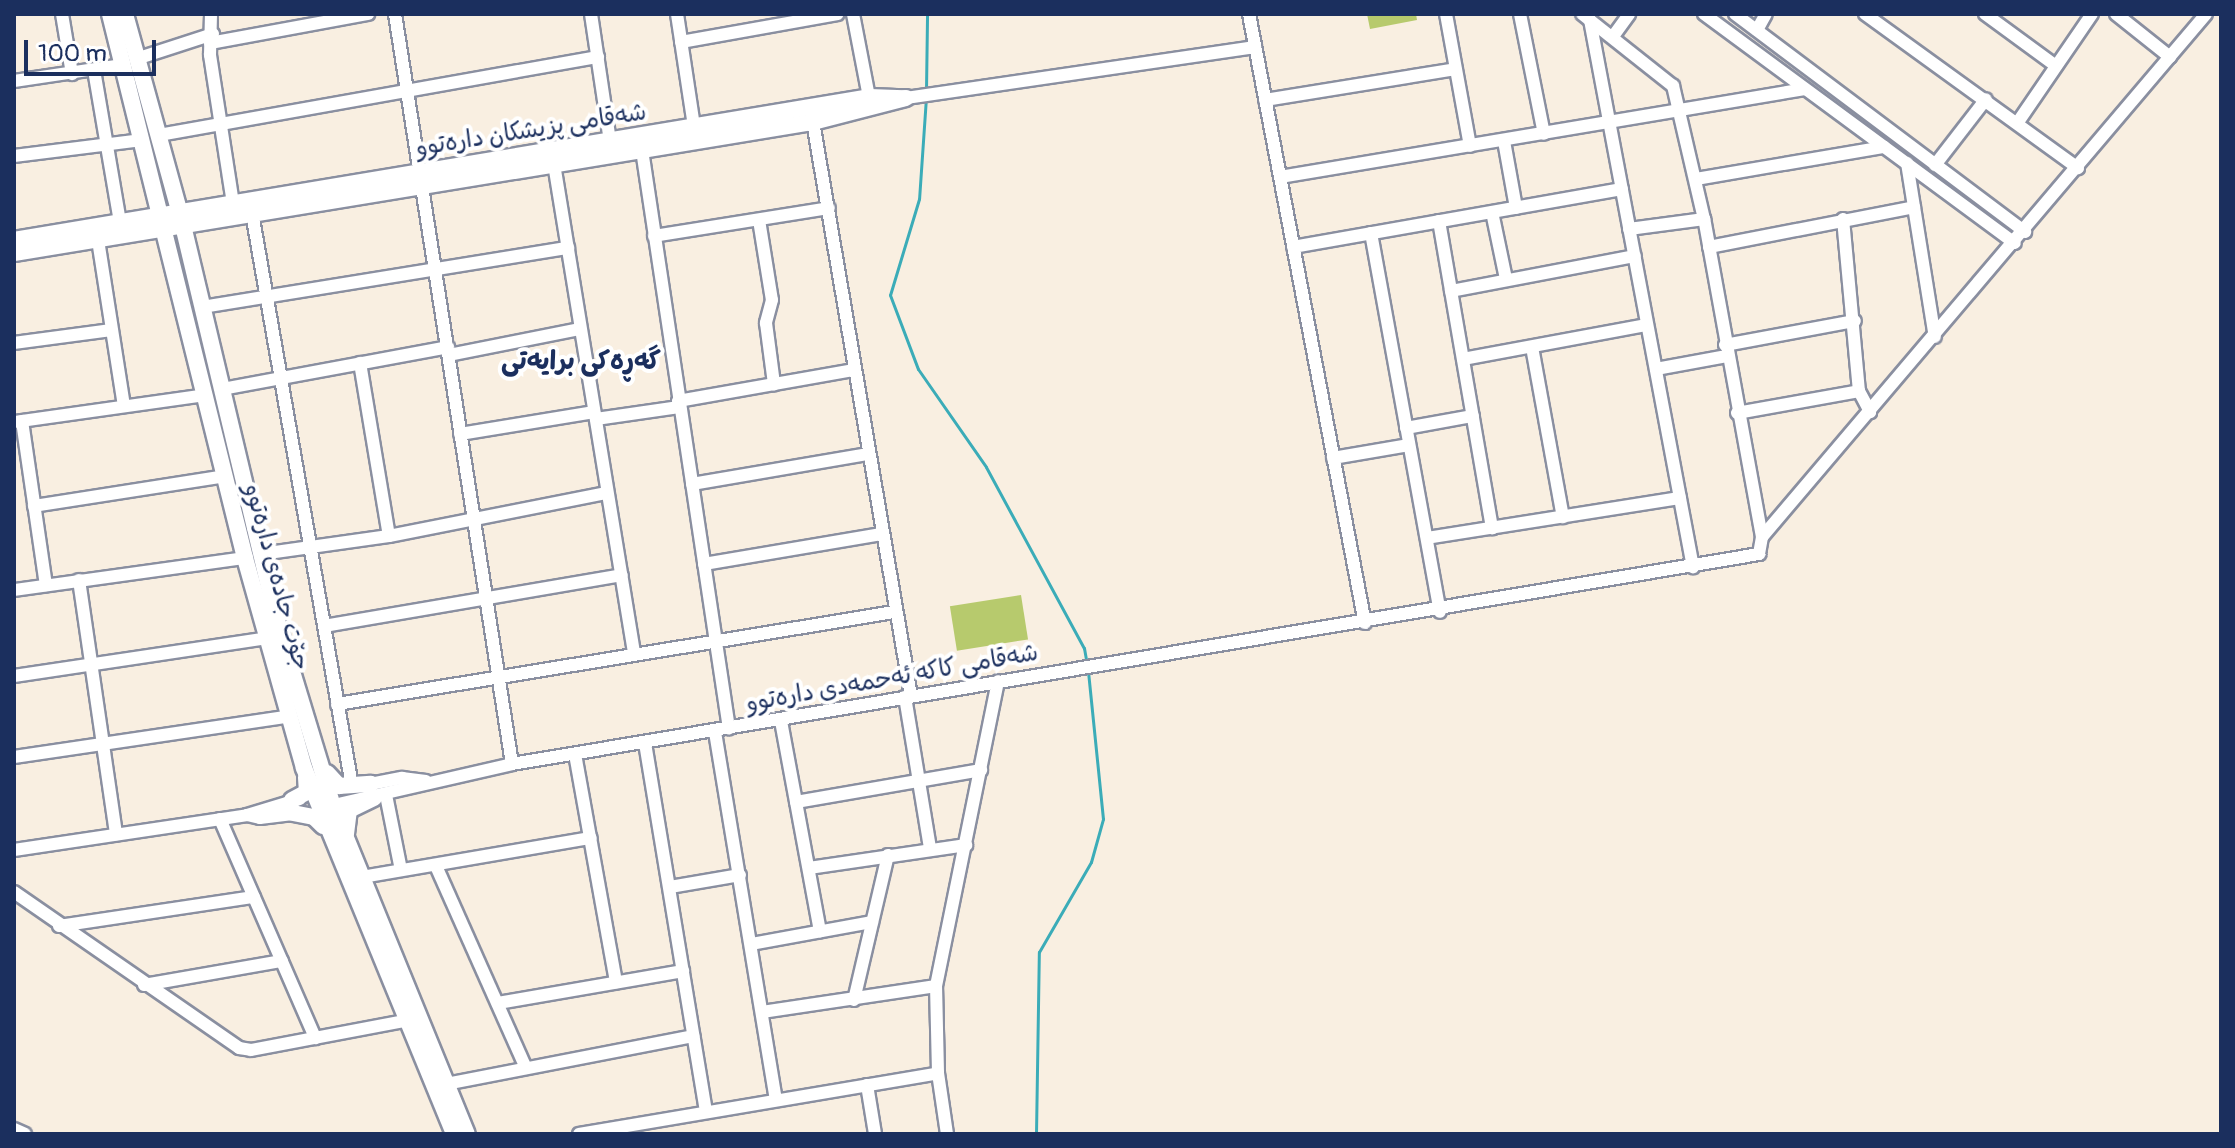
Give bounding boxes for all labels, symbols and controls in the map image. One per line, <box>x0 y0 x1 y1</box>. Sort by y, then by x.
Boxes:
scale bar <box>28 24 160 74</box>
text: 100 m <box>38 39 107 68</box>
street label: شەقامی پزیشکان دارەتوو <box>414 98 648 162</box>
district label: گەڕەکی برایەتی <box>501 346 661 378</box>
street label: جۆت جادەی دارەتوو <box>238 481 316 673</box>
street label: شەقامی کاکە ئەحمەدی دارەتوو <box>744 638 1040 718</box>

